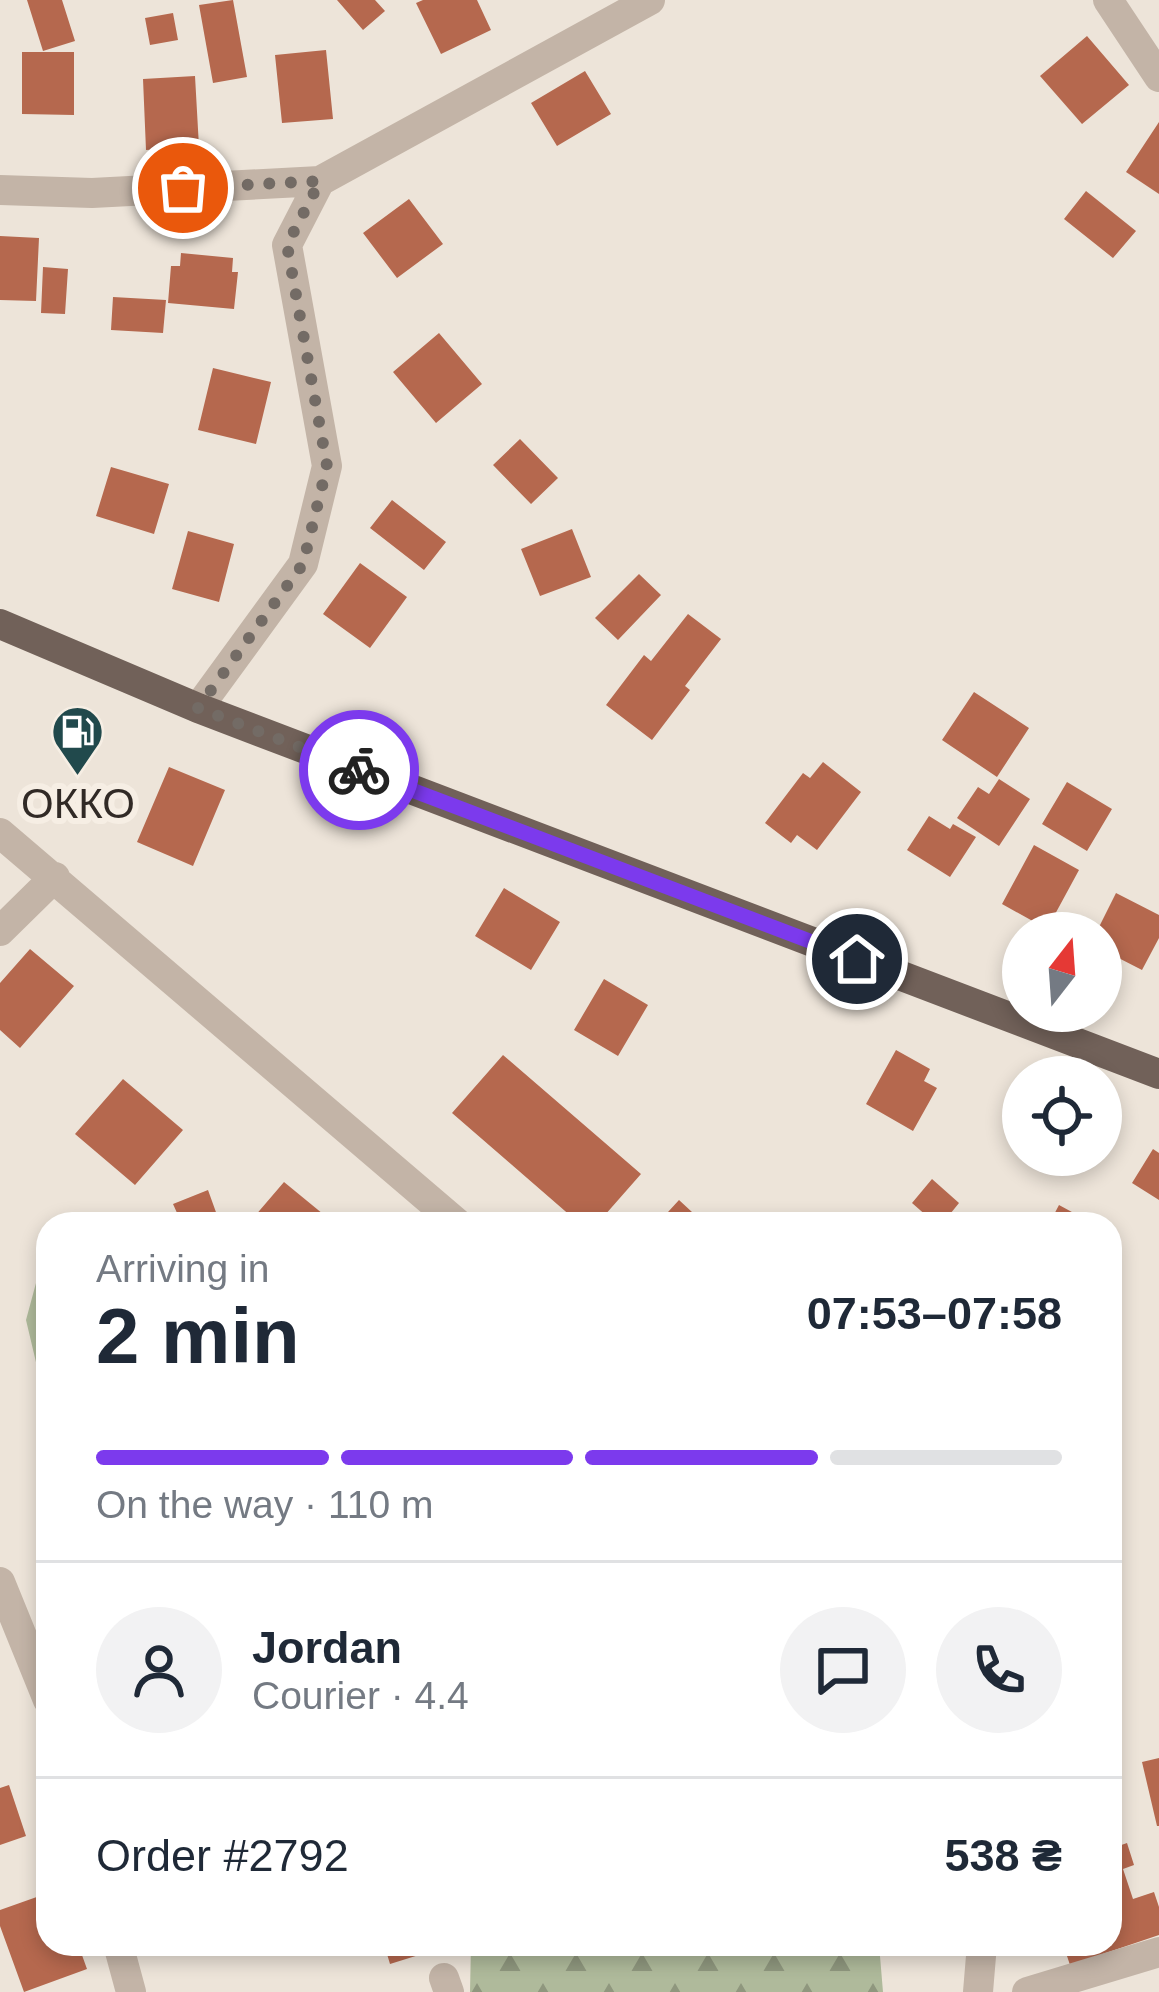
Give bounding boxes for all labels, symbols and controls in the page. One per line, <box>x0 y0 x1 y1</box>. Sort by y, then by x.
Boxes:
pin <box>132 137 234 239</box>
icon: bag <box>150 155 216 221</box>
fuel station icon: ОККО <box>50 703 106 777</box>
courier <box>299 710 419 830</box>
icon: bike <box>326 737 392 803</box>
place label: ОККО <box>21 780 135 827</box>
pin <box>806 908 908 1010</box>
north arrow <box>1002 912 1122 1032</box>
map controls <box>1002 912 1122 1176</box>
icon: home <box>824 926 890 992</box>
button: locate <box>1002 1056 1122 1176</box>
text: Arriving in <box>96 1247 269 1290</box>
text: 07:53–07:58 <box>807 1288 1062 1339</box>
text: 2 min <box>96 1292 300 1380</box>
text: On the way · 110 m <box>96 1483 433 1526</box>
button: person <box>96 1607 222 1733</box>
button: chat <box>780 1607 906 1733</box>
button: phone <box>936 1607 1062 1733</box>
text: Jordan <box>252 1622 402 1673</box>
text: Courier · 4.4 <box>252 1674 469 1717</box>
text: Order #2792 <box>96 1830 349 1881</box>
text: 538 ₴ <box>944 1830 1062 1881</box>

